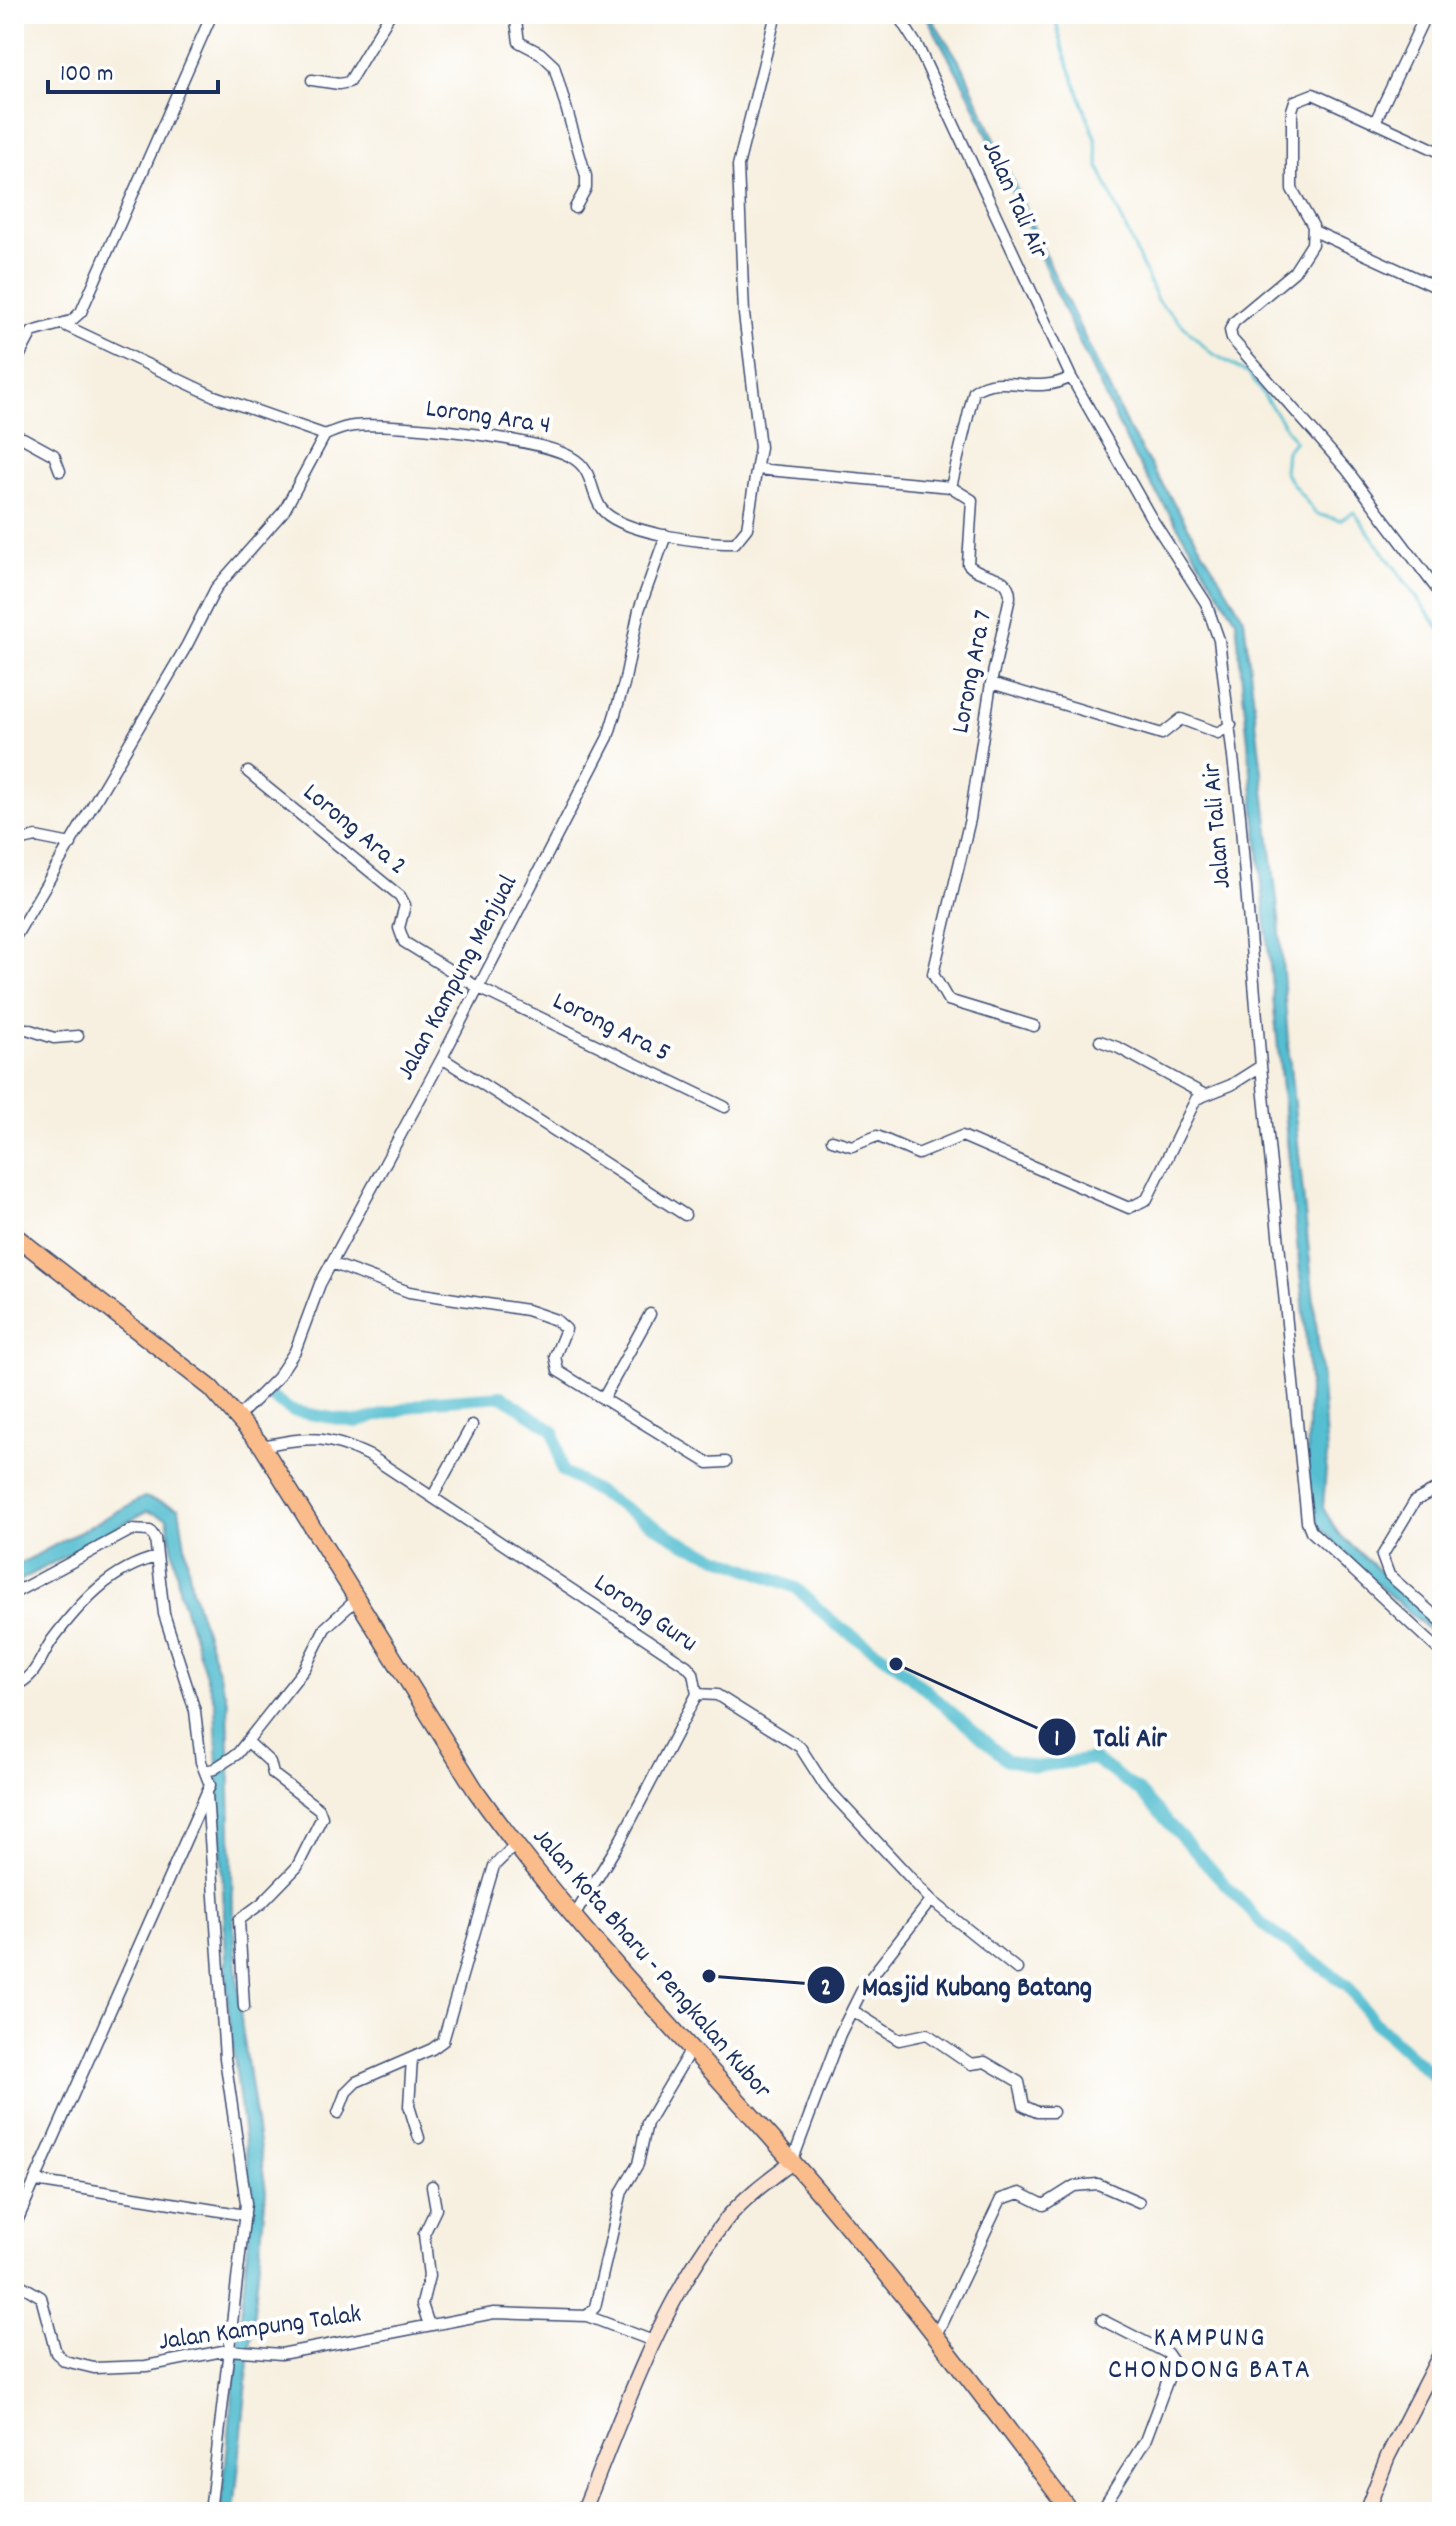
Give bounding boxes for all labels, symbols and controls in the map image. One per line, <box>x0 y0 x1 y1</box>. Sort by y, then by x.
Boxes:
scale bar <box>48 44 218 94</box>
text: 100 m <box>60 58 113 92</box>
street label: Jalan Tali Air <box>971 135 1057 265</box>
street label: Lorong Ara 4 <box>423 391 553 445</box>
street label: Lorong Ara 7 <box>943 607 1003 737</box>
street label: Jalan Tali Air <box>1194 761 1242 890</box>
street label: Lorong Ara 2 <box>294 775 414 885</box>
street label: Jalan Kampung Menjual <box>388 869 528 1087</box>
street label: Lorong Ara 5 <box>546 984 676 1072</box>
street label: Lorong Guru <box>586 1566 704 1662</box>
callout: Tali Air <box>1037 1711 1183 1763</box>
text: Tali Air <box>1093 1721 1167 1761</box>
text: 1 <box>1054 1723 1060 1757</box>
street label: Jalan Kota Bharu - Pengkalan Kubor <box>523 1820 780 2108</box>
callout: Masjid Kubang Batang <box>806 1959 1108 2011</box>
text: Masjid Kubang Batang <box>862 1970 1092 2010</box>
text: 2 <box>821 1972 831 2006</box>
street label: Jalan Kampung Talak <box>156 2296 364 2362</box>
district label: KAMPUNG CHONDONG BATA <box>1108 2320 1312 2392</box>

